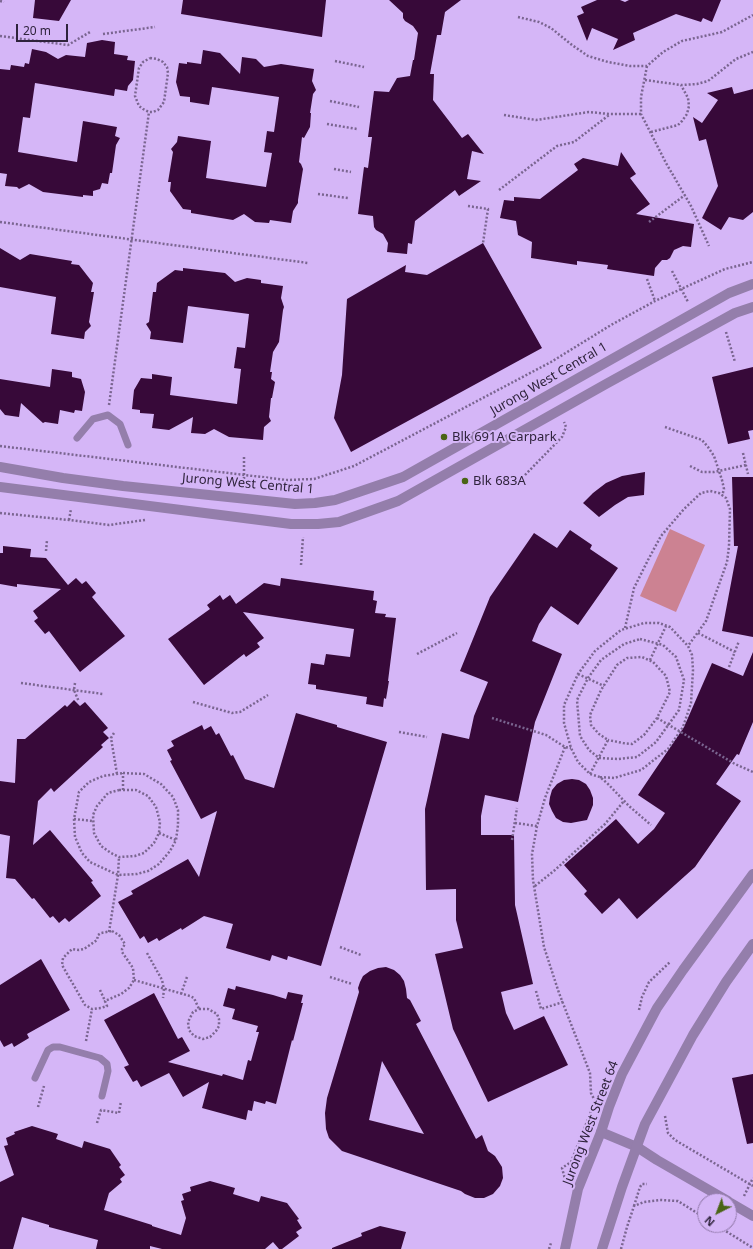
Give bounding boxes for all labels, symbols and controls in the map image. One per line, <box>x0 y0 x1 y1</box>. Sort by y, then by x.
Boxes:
scale bar <box>18 16 70 42</box>
text: 20 m <box>23 22 51 39</box>
street label: Jurong West Central 1 <box>488 339 610 419</box>
place label: Blk 691A Carpark <box>452 429 557 445</box>
marker: Blk 691A Carpark <box>439 432 449 442</box>
street label: Jurong West Central 1 <box>181 470 315 498</box>
place label: Blk 683A <box>473 473 526 489</box>
marker: Blk 683A <box>460 476 470 486</box>
street label: Jurong West Street 64 <box>560 1059 622 1187</box>
north arrow <box>697 1193 737 1233</box>
text: N <box>701 1213 718 1230</box>

